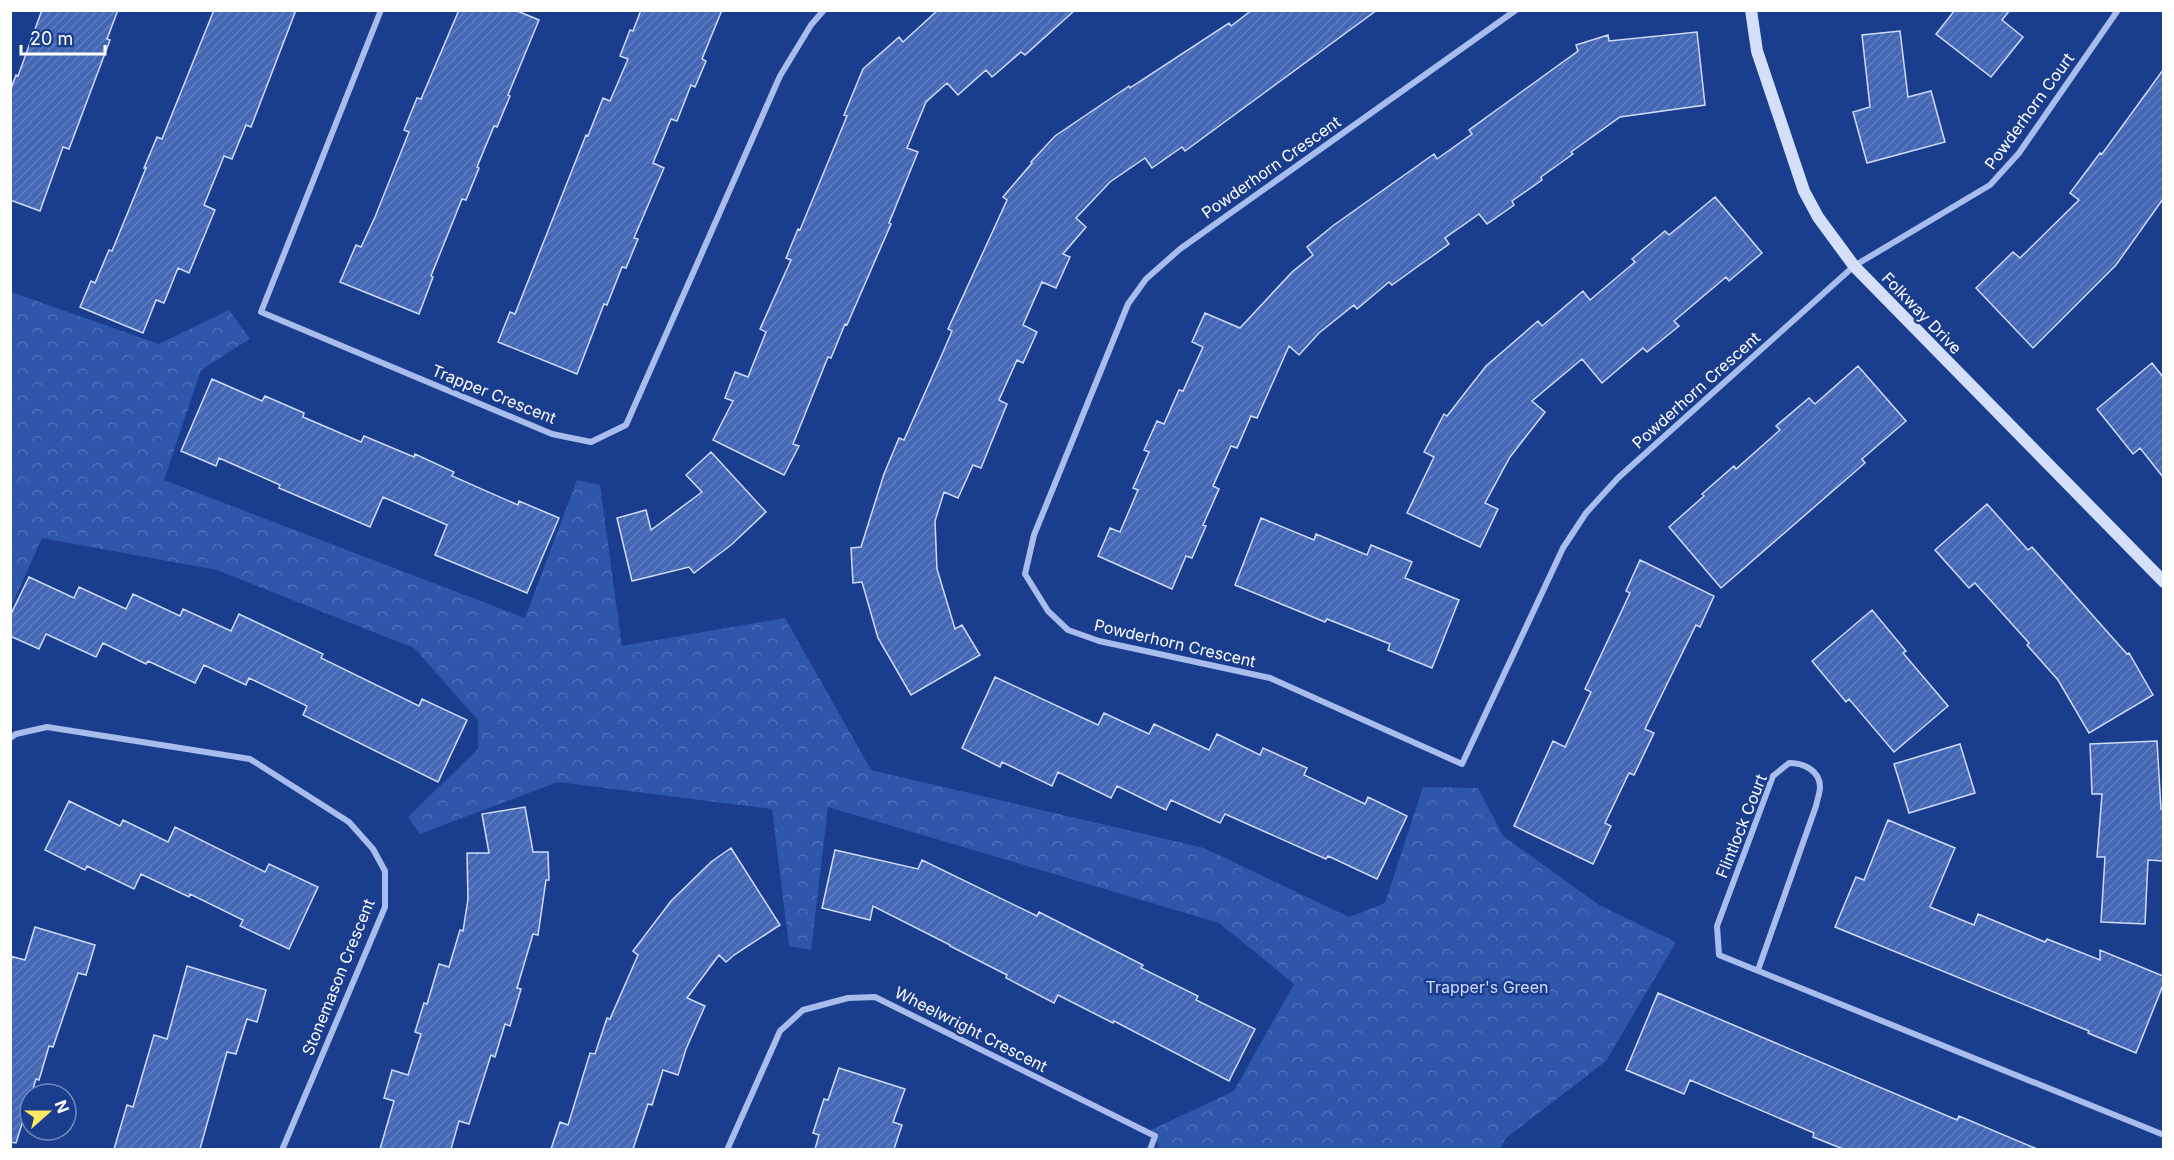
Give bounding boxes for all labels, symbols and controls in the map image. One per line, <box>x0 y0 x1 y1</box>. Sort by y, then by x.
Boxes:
scale bar <box>21 18 105 56</box>
text: 20 m <box>30 28 73 49</box>
street label: Powderhorn Court <box>1980 49 2078 173</box>
street label: Powderhorn Crescent <box>1198 111 1344 223</box>
street label: Folkway Drive <box>1878 268 1966 358</box>
street label: Powderhorn Crescent <box>1628 327 1764 453</box>
street label: Trapper Crescent <box>429 360 559 428</box>
street label: Powderhorn Crescent <box>1092 615 1258 671</box>
street label: Flintlock Court <box>1711 771 1771 881</box>
street label: Stonemason Crescent <box>297 896 379 1058</box>
park label: Trapper's Green <box>1426 977 1548 997</box>
street label: Wheelwright Crescent <box>891 982 1051 1076</box>
north arrow <box>18 1082 78 1142</box>
text: N <box>50 1097 74 1116</box>

